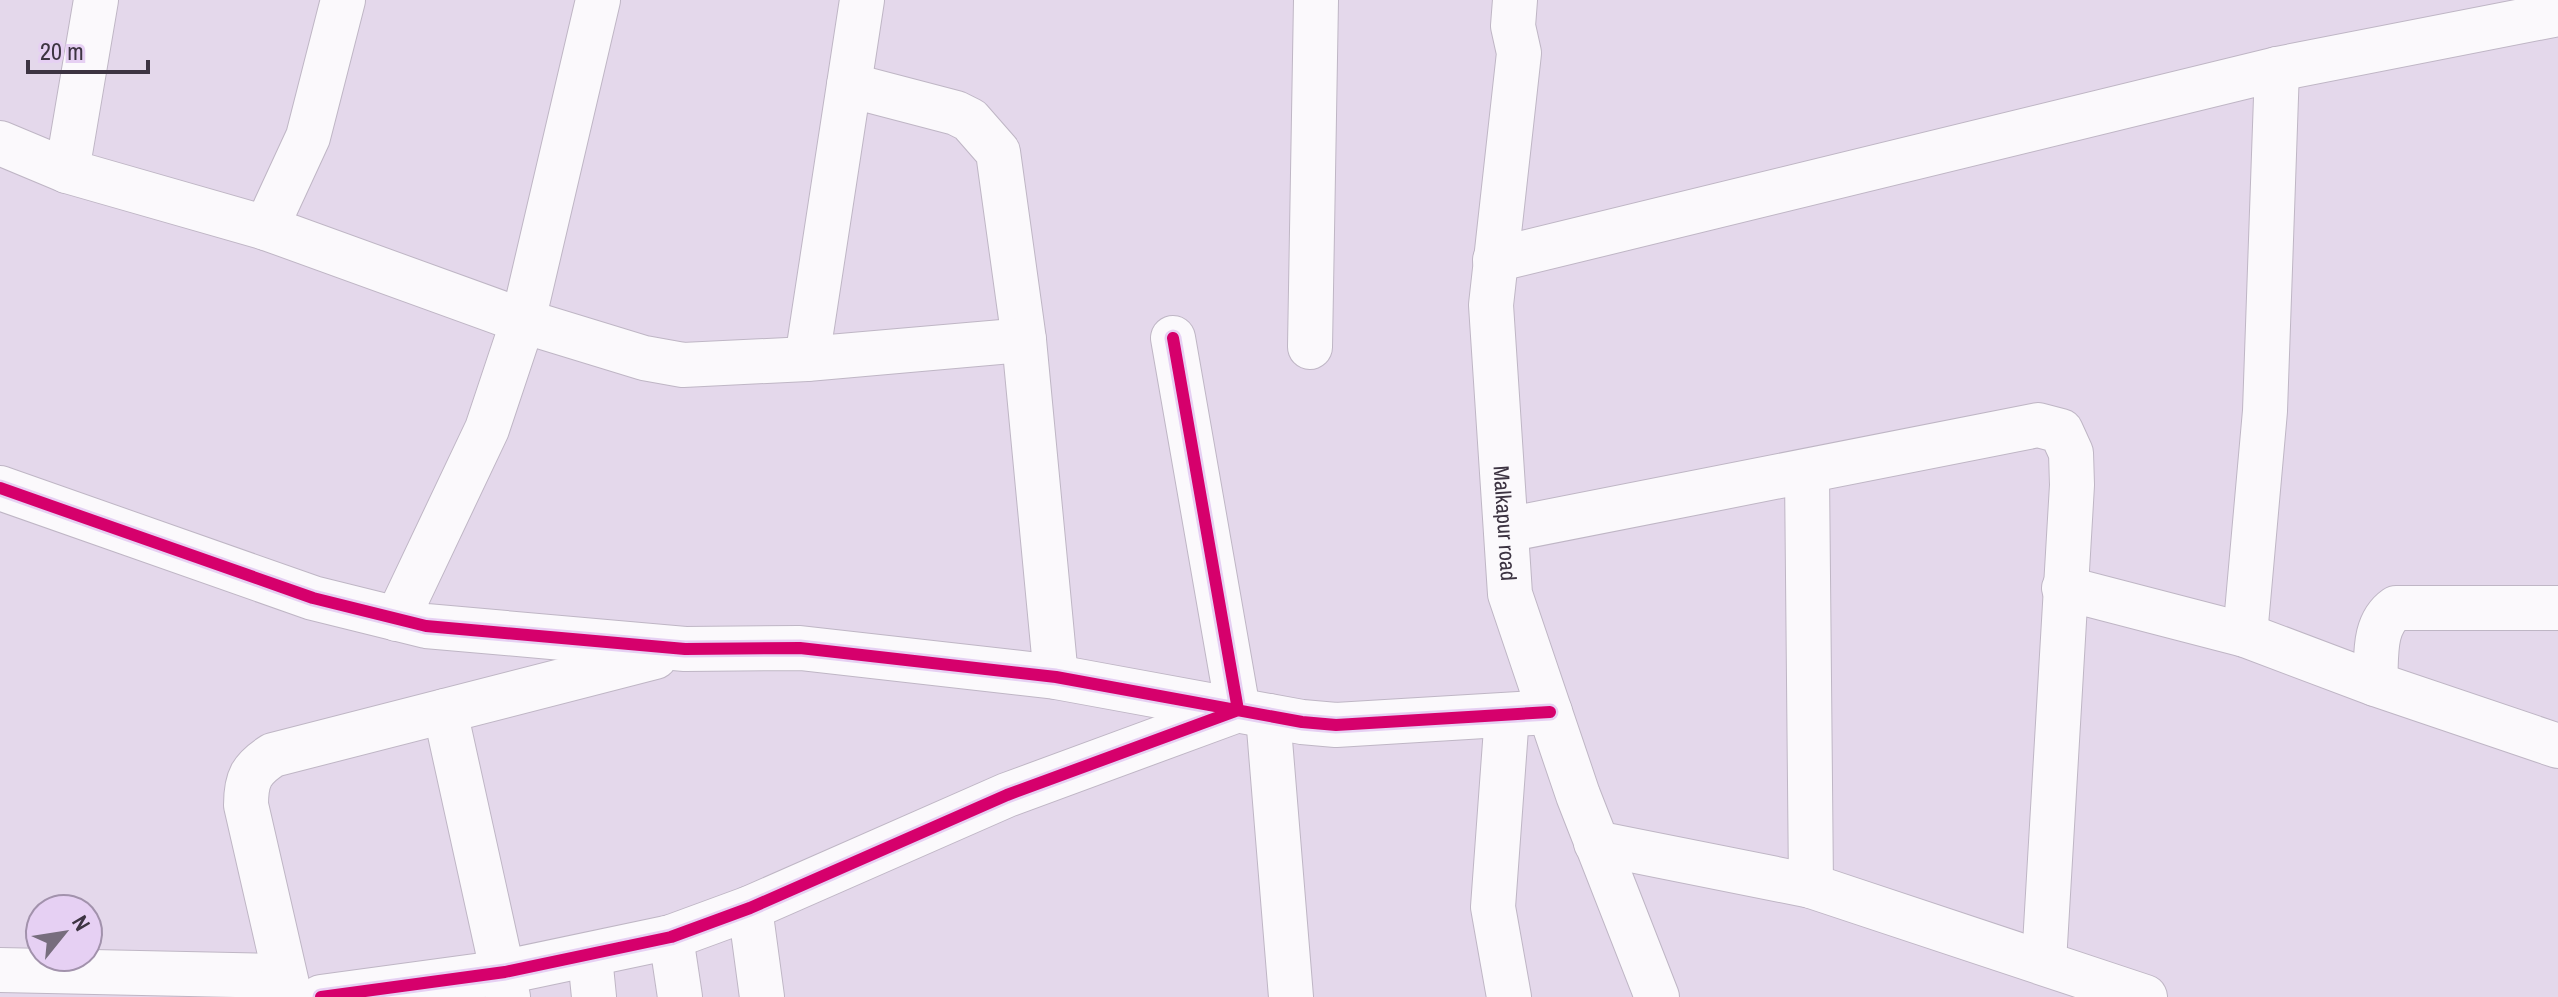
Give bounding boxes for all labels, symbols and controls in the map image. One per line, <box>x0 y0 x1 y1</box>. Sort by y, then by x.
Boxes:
scale bar <box>28 24 148 74</box>
text: 20 m <box>40 35 84 67</box>
street label: Malkapur road <box>1487 465 1524 582</box>
north arrow <box>24 893 104 973</box>
text: N <box>65 910 98 936</box>

